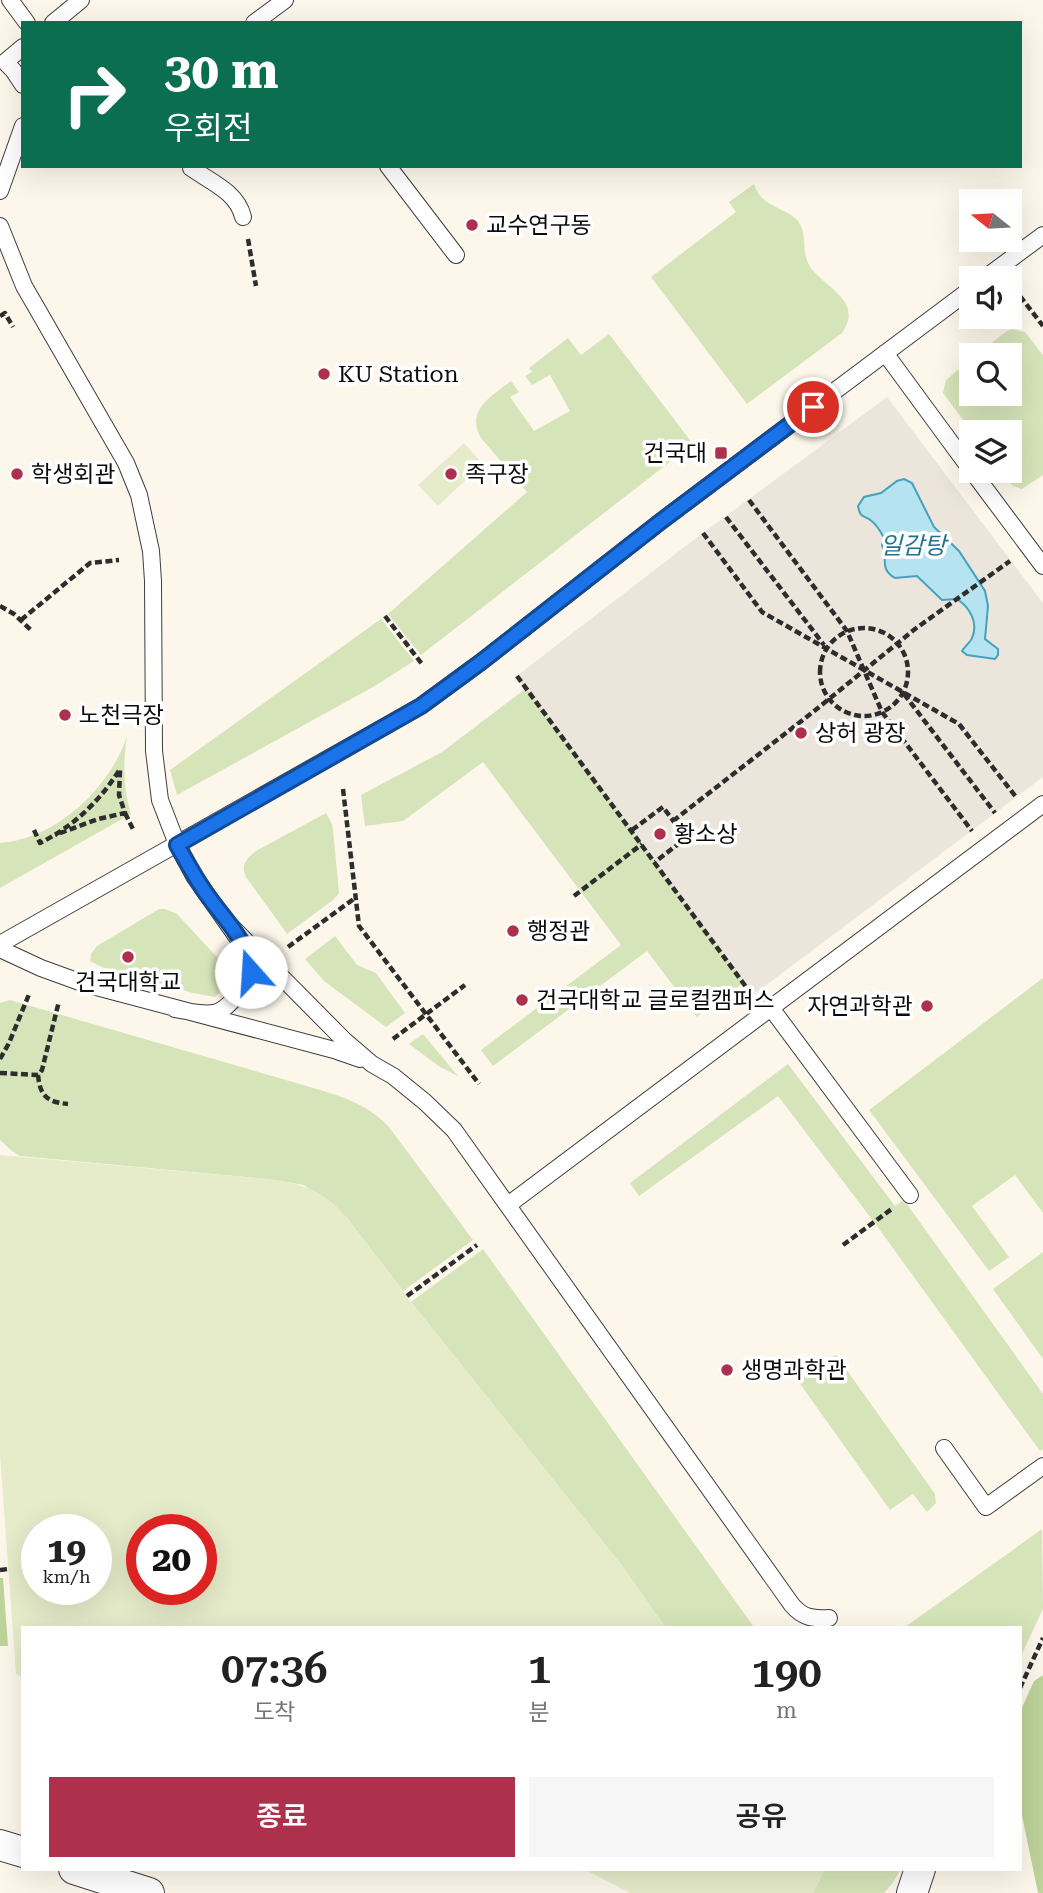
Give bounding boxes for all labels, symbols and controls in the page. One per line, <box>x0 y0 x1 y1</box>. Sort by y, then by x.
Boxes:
text: 30 m <box>164 43 279 100</box>
icon: right <box>49 49 140 140</box>
text: 우회전 <box>164 109 252 147</box>
north arrow <box>959 189 1022 252</box>
map controls <box>959 189 1022 483</box>
place label: 교수연구동 <box>486 212 592 239</box>
marker: 교수연구동 <box>464 217 480 233</box>
button: sound <box>959 266 1022 329</box>
button: search <box>959 343 1022 406</box>
place label: KU Station <box>338 361 459 388</box>
marker: KU Station <box>316 366 332 382</box>
pin <box>783 377 843 437</box>
icon: arrive <box>794 388 832 426</box>
button: layers <box>959 420 1022 483</box>
place label: 건국대 <box>644 440 707 467</box>
marker: 건국대 <box>713 445 729 461</box>
place label: 학생회관 <box>31 461 116 488</box>
place label: 족구장 <box>465 461 528 488</box>
marker: 학생회관 <box>9 466 25 482</box>
marker: 족구장 <box>443 466 459 482</box>
water label: 일감탕 <box>880 532 949 560</box>
place label: 노천극장 <box>79 702 164 729</box>
marker: 노천극장 <box>57 707 73 723</box>
place label: 상허 광장 <box>815 720 905 747</box>
marker: 상허 광장 <box>793 725 809 741</box>
place label: 황소상 <box>674 821 737 848</box>
marker: 황소상 <box>652 826 668 842</box>
place label: 행정관 <box>527 918 590 945</box>
marker: 행정관 <box>505 923 521 939</box>
position arrow <box>214 935 288 1009</box>
marker: 건국대학교 <box>120 949 136 965</box>
place label: 건국대학교 <box>75 969 181 996</box>
place label: 건국대학교 글로컬캠퍼스 <box>536 987 775 1014</box>
marker: 건국대학교 글로컬캠퍼스 <box>514 992 530 1008</box>
place label: 자연과학관 <box>807 993 913 1020</box>
marker: 자연과학관 <box>919 998 935 1014</box>
place label: 생명과학관 <box>741 1357 847 1384</box>
marker: 생명과학관 <box>719 1362 735 1378</box>
speed limit sign: 20 <box>126 1514 217 1605</box>
text: 19 <box>47 1530 86 1571</box>
text: km/h <box>42 1566 91 1587</box>
text: 07:36 <box>221 1644 328 1693</box>
text: 1 <box>528 1644 551 1693</box>
text: 190 <box>751 1648 822 1697</box>
text: m <box>776 1697 797 1724</box>
text: 도착 <box>253 1699 296 1726</box>
text: 분 <box>529 1699 550 1726</box>
button: 종료 <box>49 1777 515 1857</box>
button: 공유 <box>529 1777 994 1857</box>

